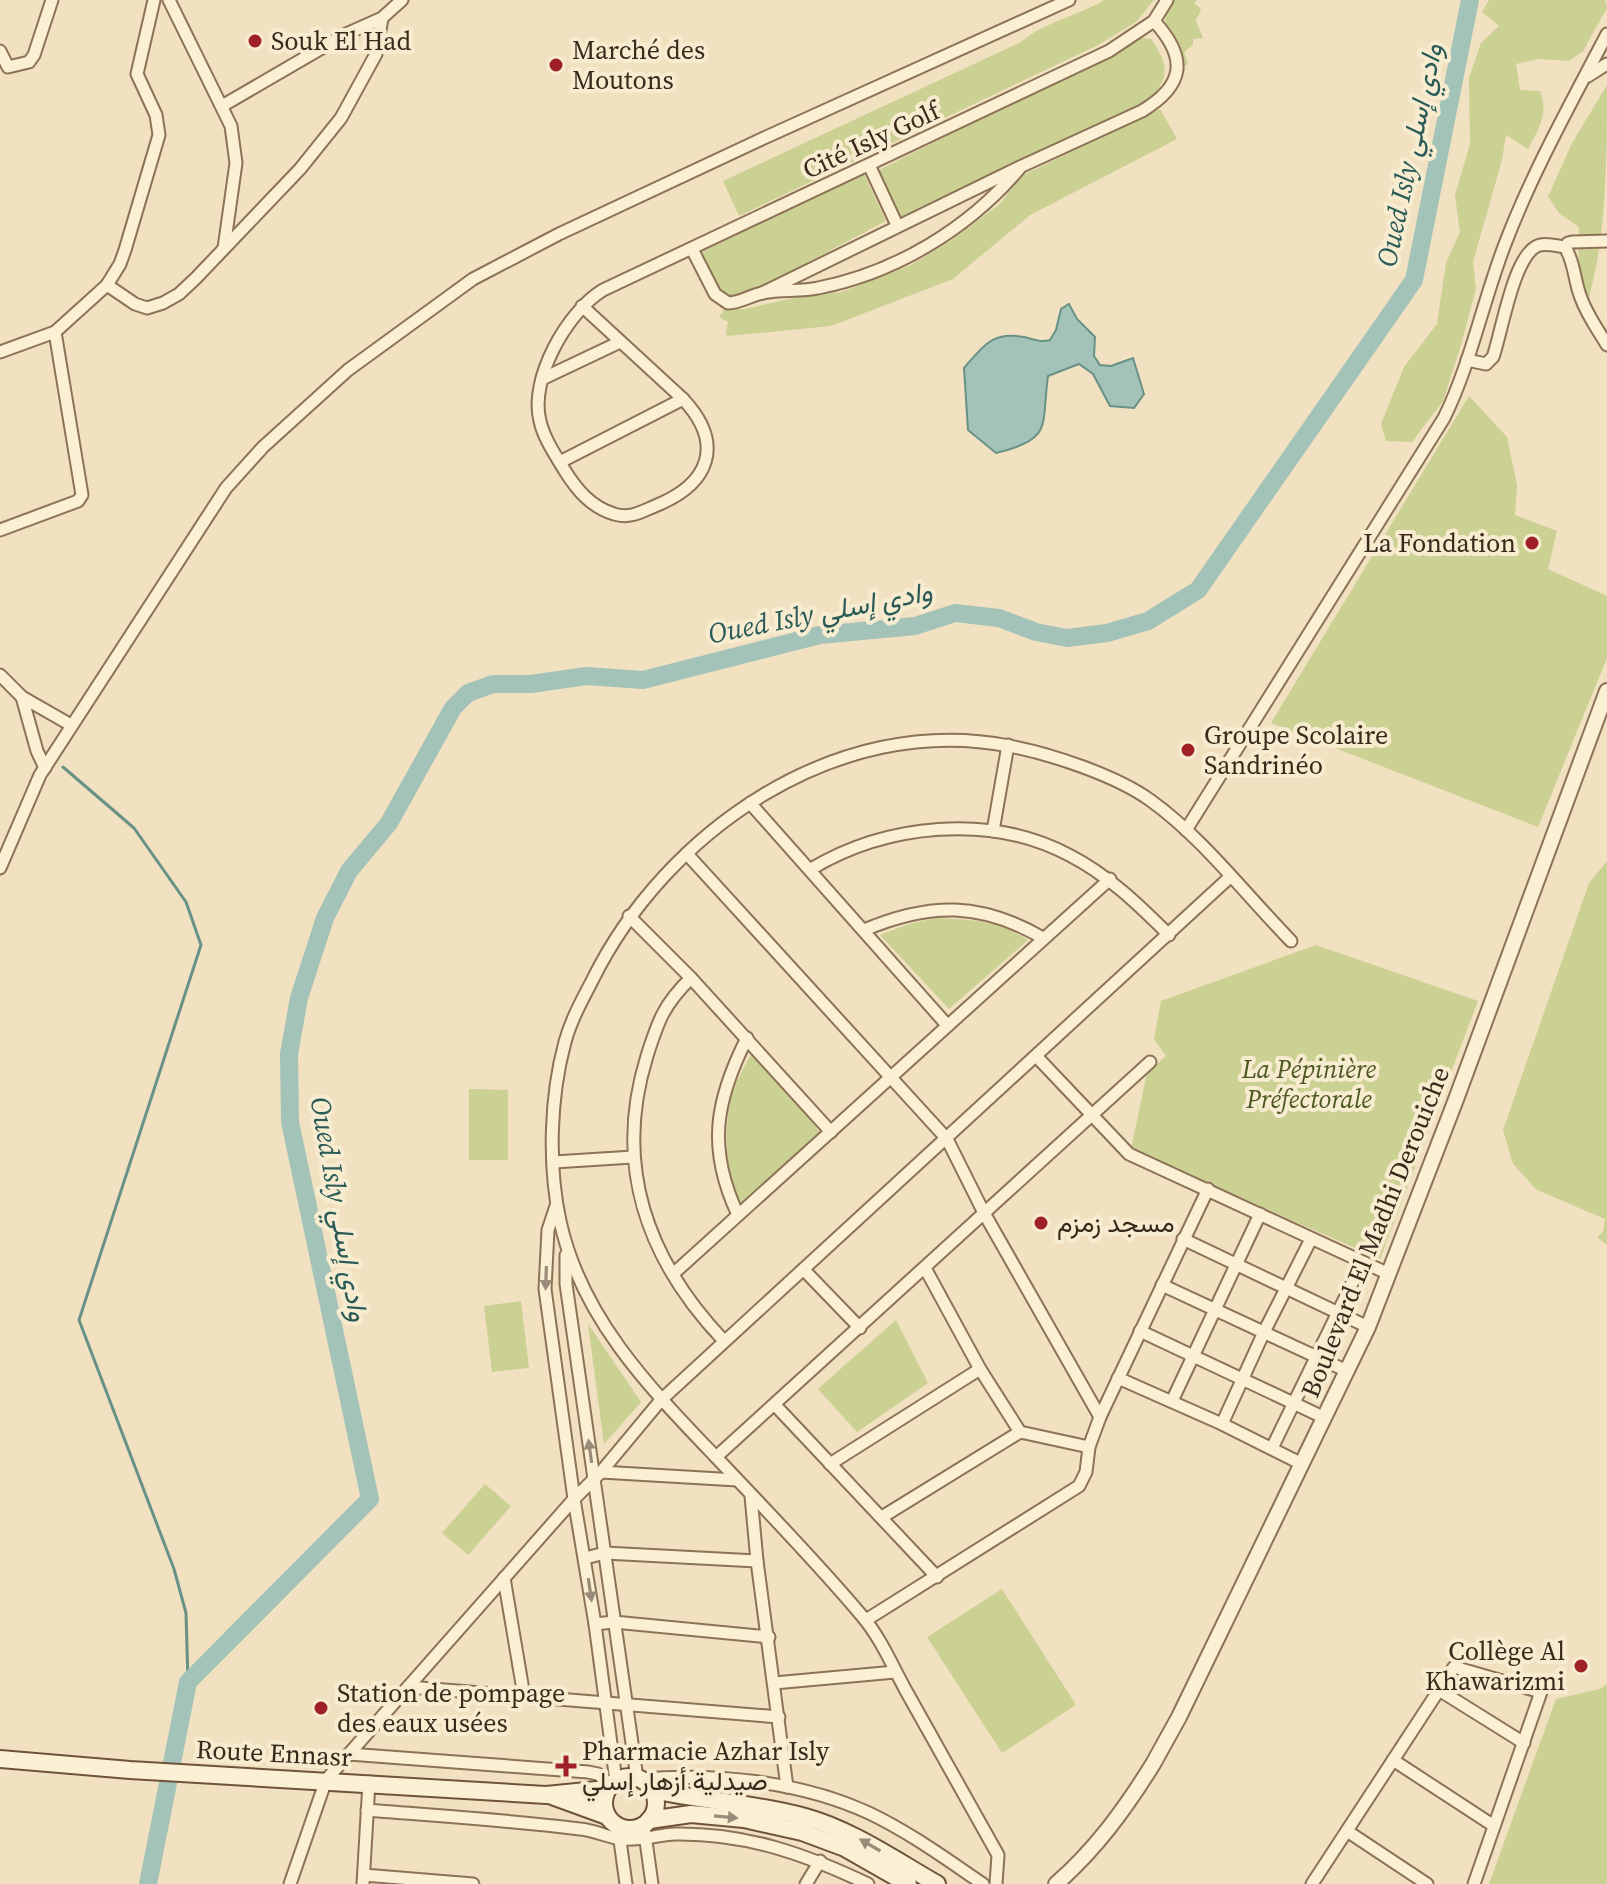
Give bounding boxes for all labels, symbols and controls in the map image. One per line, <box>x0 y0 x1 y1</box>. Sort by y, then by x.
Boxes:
place label: Souk El Had <box>271 23 411 59</box>
marker: Souk El Had <box>246 32 264 50</box>
place label: Marché des Moutons <box>572 32 705 98</box>
water label: Oued Isly وادي إسلي <box>1367 39 1455 271</box>
marker: Marché des Moutons <box>547 56 565 74</box>
street label: Cité Isly Golf <box>796 91 948 188</box>
place label: La Fondation <box>1363 525 1516 561</box>
marker: La Fondation <box>1523 534 1541 552</box>
water label: Oued Isly وادي إسلي <box>705 572 937 656</box>
place label: Groupe Scolaire Sandrinéo <box>1204 717 1388 783</box>
marker: Groupe Scolaire Sandrinéo <box>1179 741 1197 759</box>
park label: La Pépinière Préfectorale <box>1241 1051 1377 1117</box>
street label: Boulevard El Madhi Derouiche <box>1292 1061 1458 1403</box>
water label: Oued Isly وادي إسلي <box>298 1094 379 1326</box>
place label: مسجد زمزم <box>1057 1205 1175 1241</box>
marker: مسجد زمزم <box>1032 1214 1050 1232</box>
one-way arrow <box>539 1266 552 1291</box>
one-way arrow <box>583 1438 596 1463</box>
one-way arrow <box>584 1578 597 1603</box>
place label: Collège Al Khawarizmi <box>1425 1633 1565 1699</box>
marker: Collège Al Khawarizmi <box>1572 1657 1590 1675</box>
place label: Station de pompage des eaux usées <box>337 1675 565 1741</box>
marker: Station de pompage des eaux usées <box>312 1699 330 1717</box>
street label: Route Ennasr <box>195 1731 353 1775</box>
place label: Pharmacie Azhar Isly صيدلية أزهار إسلي <box>582 1733 830 1802</box>
marker: Pharmacie Azhar Isly صيدلية أزهار إسلي <box>557 1757 575 1775</box>
one-way arrow <box>714 1811 739 1824</box>
one-way arrow <box>859 1838 881 1852</box>

